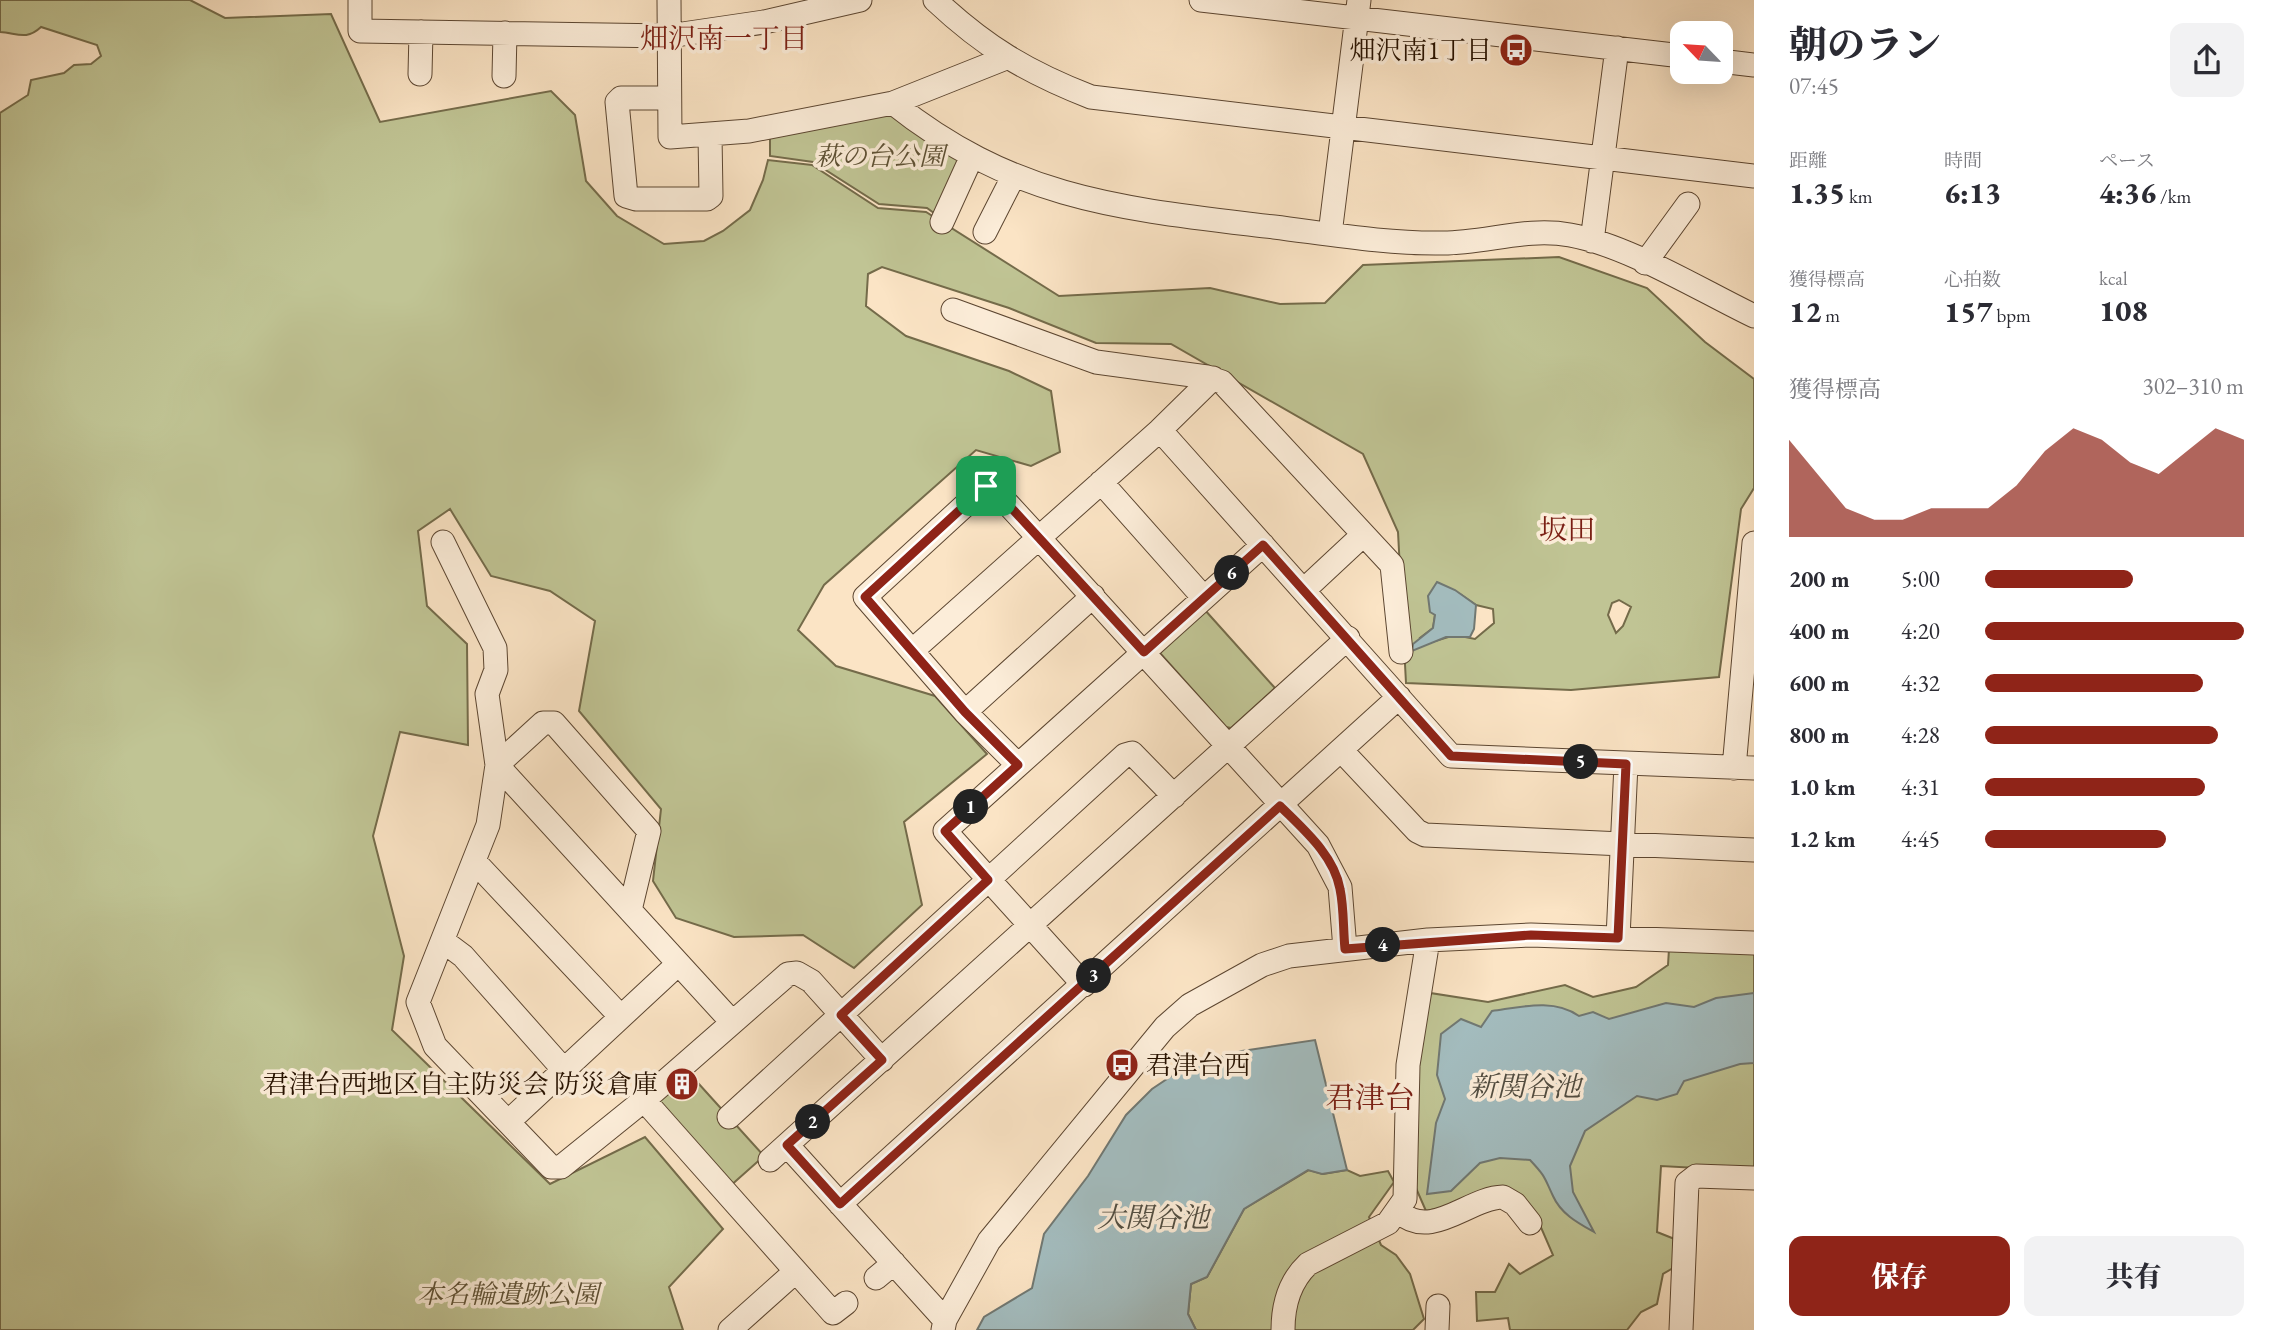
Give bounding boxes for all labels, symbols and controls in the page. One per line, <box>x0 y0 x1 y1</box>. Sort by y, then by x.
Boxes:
district label: 畑沢南一丁目 <box>640 20 808 56</box>
text: 朝のラン <box>1789 20 1941 69</box>
north arrow <box>1670 21 1732 84</box>
map controls <box>1670 21 1733 84</box>
button: share <box>2170 23 2244 97</box>
bus stop icon: 畑沢南1丁目 <box>1497 31 1535 69</box>
place label: 畑沢南1丁目 <box>1350 33 1492 67</box>
text: 07:45 <box>1789 71 1839 101</box>
park label: 萩の台公園 <box>815 139 949 173</box>
text: 距離 <box>1789 148 1827 173</box>
text: 時間 <box>1944 148 1982 173</box>
text: ペース <box>2099 148 2155 173</box>
text: 1.35 <box>1789 173 1845 212</box>
text: 6:13 <box>1944 173 2001 212</box>
text: 4:36 <box>2099 173 2156 212</box>
text: km <box>1845 184 1873 209</box>
text: /km <box>2156 184 2191 209</box>
text: kcal <box>2099 266 2128 291</box>
text: 獲得標高 <box>1789 267 1865 292</box>
text: 心拍数 <box>1944 267 2001 292</box>
text: 108 <box>2099 291 2148 330</box>
text: 12 <box>1789 292 1821 331</box>
text: 157 <box>1944 292 1993 331</box>
text: m <box>1821 303 1840 328</box>
text: bpm <box>1993 303 2031 328</box>
text: 302–310 m <box>2143 371 2244 401</box>
text: 獲得標高 <box>1789 374 1881 404</box>
pin <box>956 456 1016 516</box>
icon: arrive <box>967 467 1005 505</box>
district label: 坂田 <box>1539 511 1595 547</box>
pin: 6 <box>1214 556 1250 590</box>
text: 6 <box>1226 560 1237 585</box>
text: 200 m <box>1789 564 1850 594</box>
text: 5:00 <box>1901 564 1940 594</box>
text: 400 m <box>1789 616 1850 646</box>
text: 4:20 <box>1901 616 1940 646</box>
text: 600 m <box>1789 668 1850 698</box>
text: 4:32 <box>1901 668 1940 698</box>
text: 800 m <box>1789 720 1850 750</box>
text: 4:28 <box>1901 720 1940 750</box>
pin: 5 <box>1564 744 1598 780</box>
text: 5 <box>1575 749 1586 774</box>
text: 1.0 km <box>1789 772 1856 802</box>
text: 4:31 <box>1901 772 1940 802</box>
pin: 1 <box>954 790 988 824</box>
text: 1 <box>965 794 976 819</box>
text: 1.2 km <box>1789 824 1856 854</box>
text: 4:45 <box>1901 824 1940 854</box>
pin: 4 <box>1366 928 1400 962</box>
text: 4 <box>1377 932 1388 957</box>
pin: 3 <box>1076 958 1112 993</box>
text: 3 <box>1088 963 1099 988</box>
bus stop icon: 君津台西 <box>1103 1046 1141 1084</box>
place label: 君津台西 <box>1146 1048 1250 1082</box>
building icon: 君津台西地区自主防災会 防災倉庫 <box>663 1065 701 1103</box>
place label: 君津台西地区自主防災会 防災倉庫 <box>263 1067 658 1101</box>
water label: 新関谷池 <box>1469 1068 1584 1104</box>
district label: 君津台 <box>1325 1078 1415 1117</box>
pin: 2 <box>796 1104 830 1140</box>
text: 2 <box>807 1109 818 1134</box>
water label: 大関谷池 <box>1097 1199 1212 1235</box>
button: 保存 <box>1789 1236 2010 1316</box>
button: 共有 <box>2024 1236 2244 1316</box>
park label: 本名輪遺跡公園 <box>417 1277 603 1311</box>

